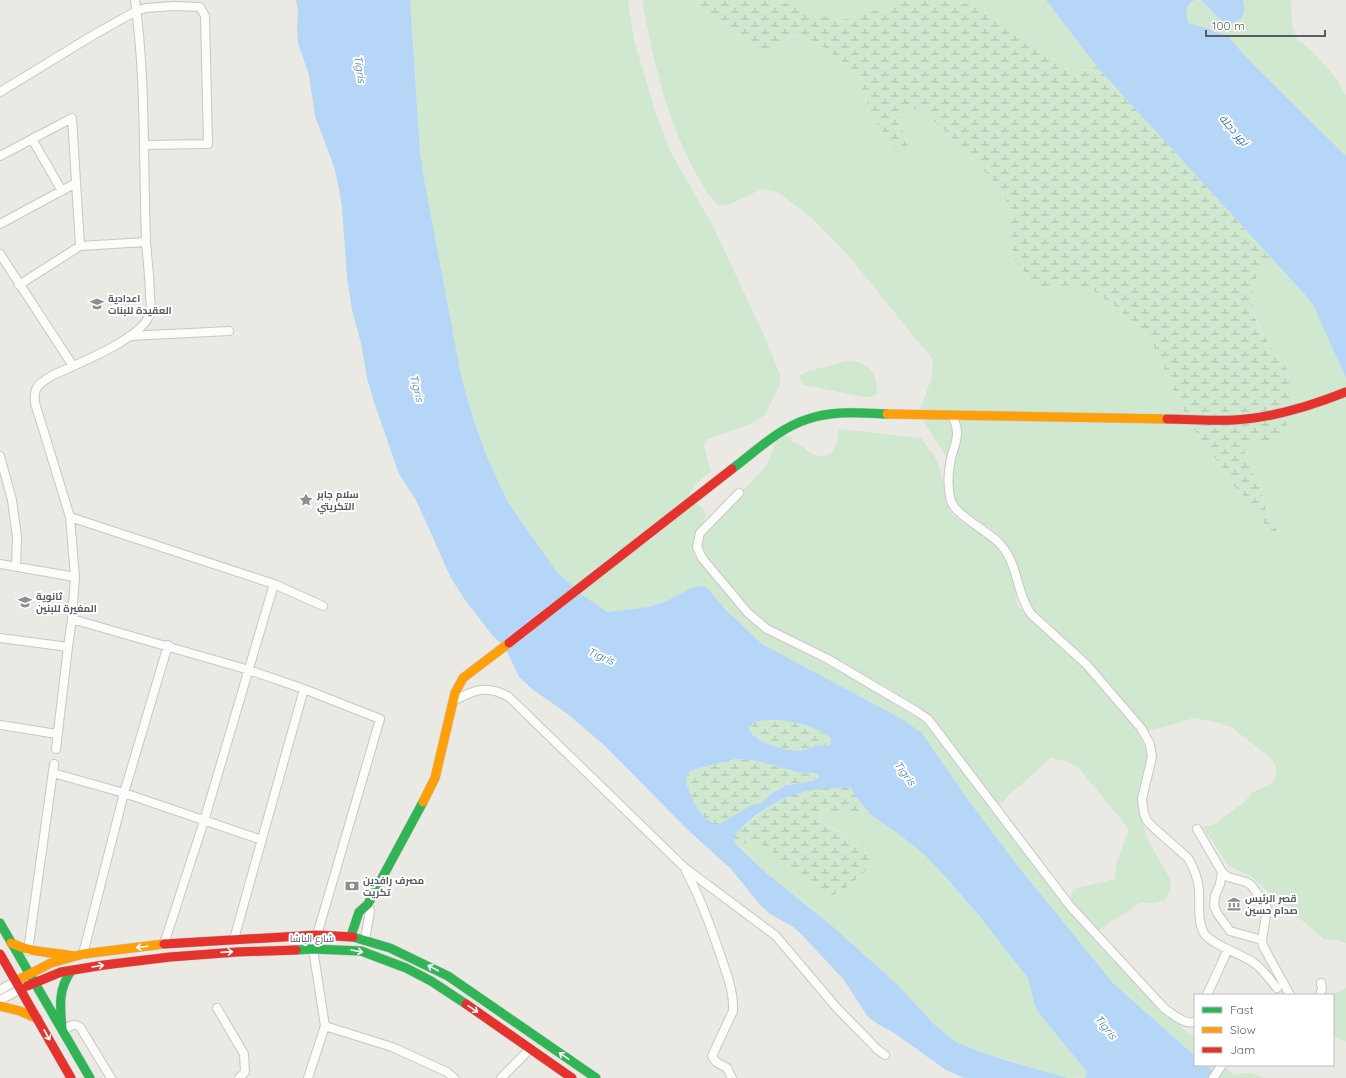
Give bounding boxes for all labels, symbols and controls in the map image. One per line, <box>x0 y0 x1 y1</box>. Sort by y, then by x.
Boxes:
scale bar <box>1206 12 1325 38</box>
text: 100 m <box>1212 18 1245 33</box>
water label: Tigris <box>351 54 369 85</box>
water label: نهر دجلة <box>1216 111 1252 150</box>
place label: اعدادية العقيدة للبنات <box>108 292 172 317</box>
school or university icon: اعدادية العقيدة للبنات <box>89 296 105 312</box>
water label: Tigris <box>407 373 428 404</box>
place label: سلام جابر التكريتي <box>316 488 359 515</box>
place icon: سلام جابر التكريتي <box>298 492 314 508</box>
place label: ثانوية المغيرة للبنين <box>36 590 97 615</box>
school or university icon: ثانوية المغيرة للبنين <box>17 594 33 610</box>
water label: Tigris <box>586 644 617 668</box>
water label: Tigris <box>891 758 919 789</box>
place label: مصرف رافدين تكريت <box>363 874 424 899</box>
bank icon: مصرف رافدين تكريت <box>344 878 360 894</box>
place label: قصر الرئيس صدام حسين <box>1245 892 1298 918</box>
museum icon: قصر الرئيس صدام حسين <box>1226 896 1242 912</box>
street label: شارع الباشا <box>290 932 334 945</box>
one-way arrow <box>136 943 149 951</box>
one-way arrow <box>350 947 363 955</box>
one-way arrow <box>220 949 233 956</box>
one-way arrow <box>91 962 104 970</box>
one-way arrow <box>427 964 439 971</box>
legend <box>1194 994 1334 1066</box>
text: Fast <box>1230 1002 1254 1017</box>
one-way arrow <box>467 1004 478 1013</box>
water label: Tigris <box>1092 1012 1121 1043</box>
text: Slow <box>1230 1022 1256 1037</box>
one-way arrow <box>44 1029 52 1041</box>
text: Jam <box>1230 1042 1255 1057</box>
one-way arrow <box>559 1052 570 1060</box>

